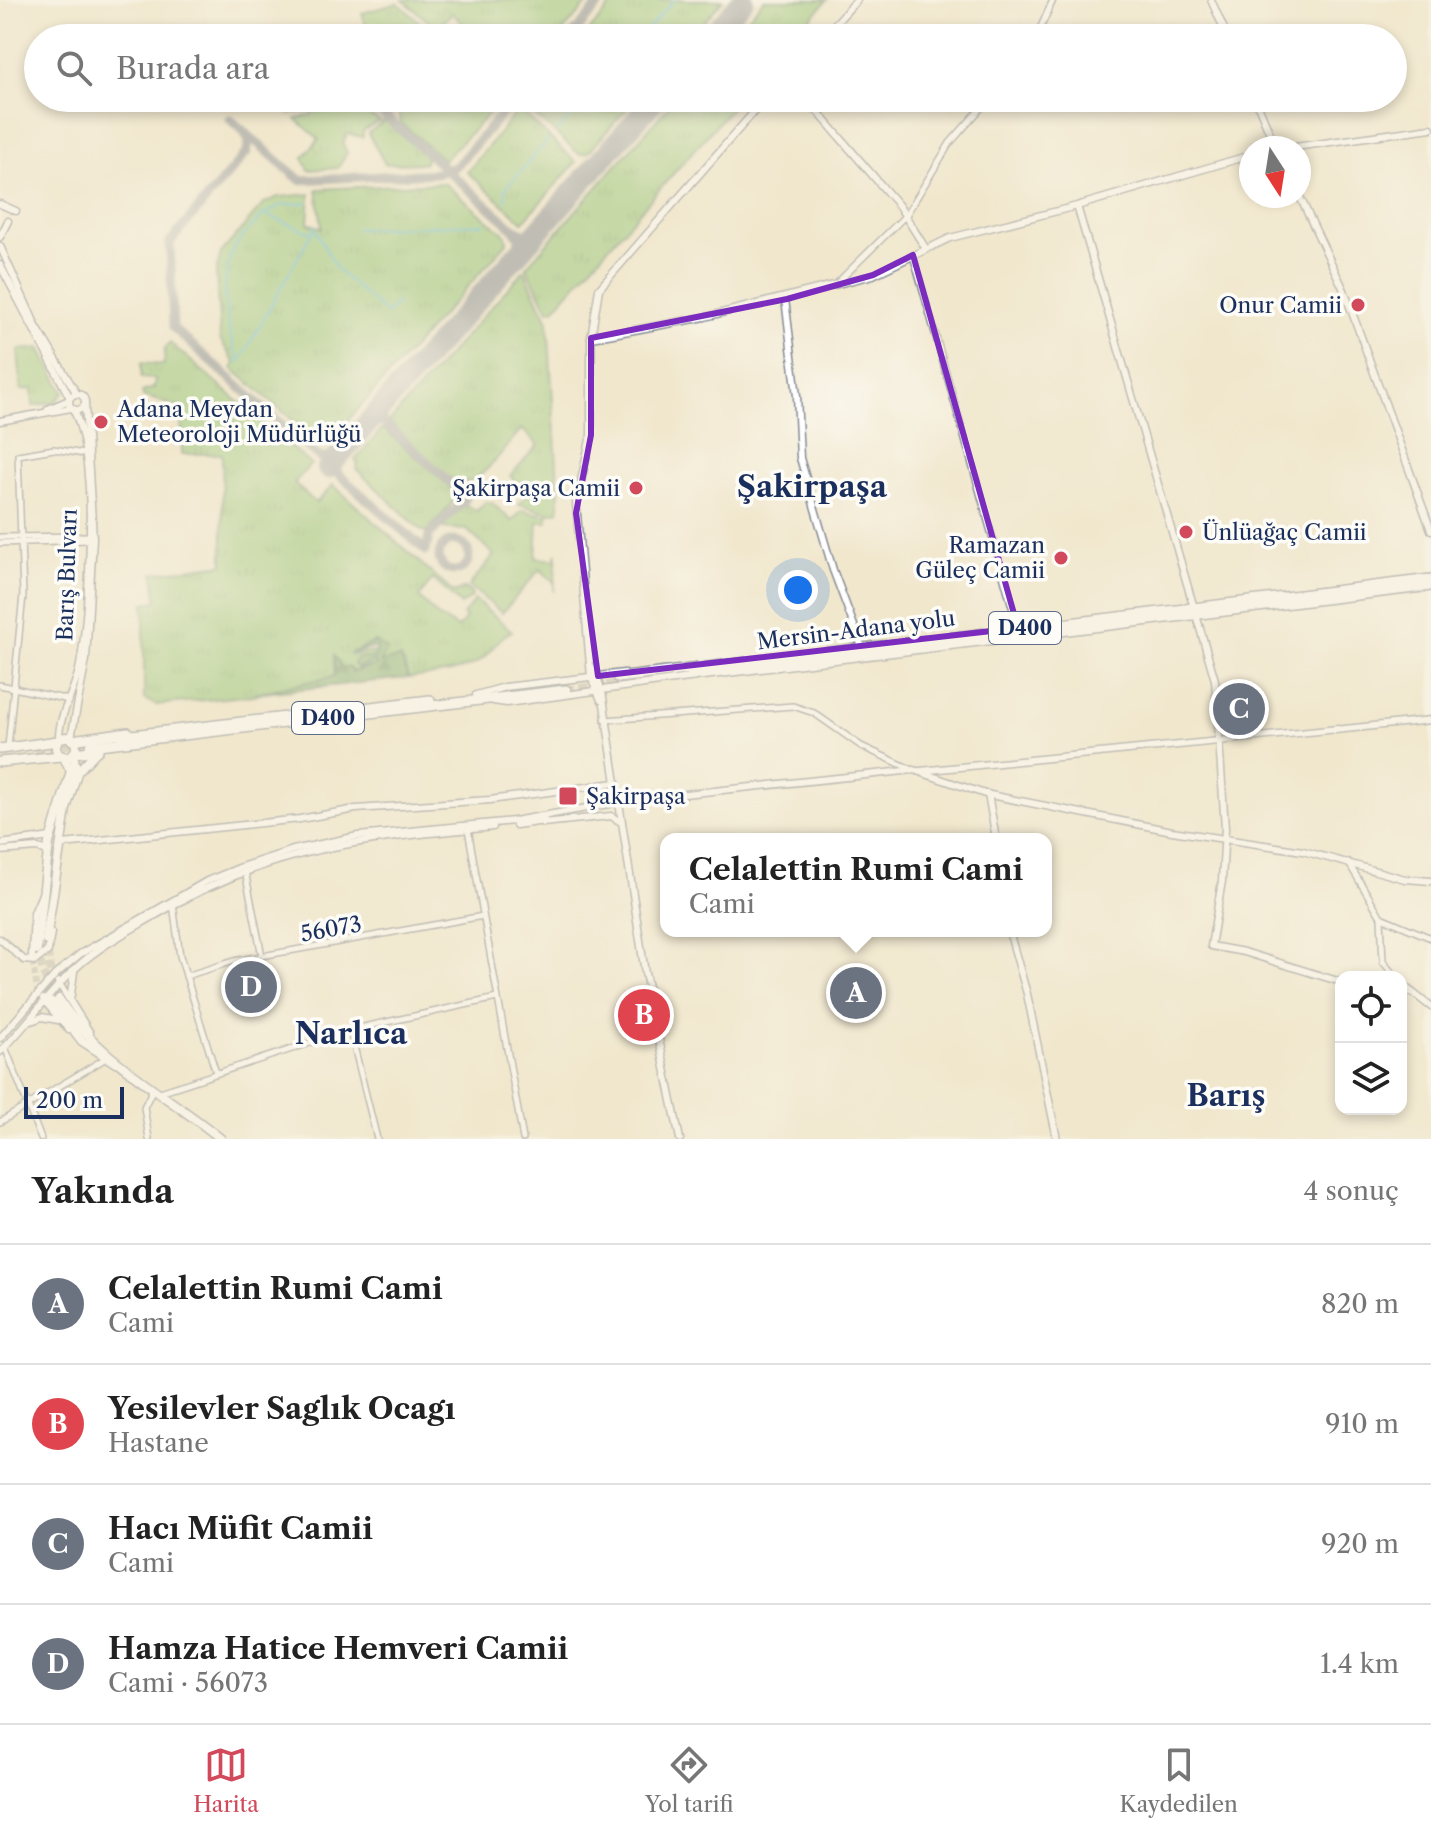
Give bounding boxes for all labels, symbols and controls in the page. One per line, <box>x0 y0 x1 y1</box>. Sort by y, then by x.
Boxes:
search box <box>24 24 1407 112</box>
icon: search <box>52 46 96 90</box>
text: Burada ara <box>116 50 270 87</box>
north arrow <box>1239 136 1311 208</box>
place label: Onur Camii <box>1219 292 1342 319</box>
marker: Onur Camii <box>1349 296 1367 314</box>
place label: Adana Meydan Meteoroloji Müdürlüğü <box>116 396 361 448</box>
marker: Adana Meydan Meteoroloji Müdürlüğü <box>92 413 110 431</box>
district label: Şakirpaşa <box>737 468 888 505</box>
place label: Şakirpaşa Camii <box>452 475 620 502</box>
marker: Şakirpaşa Camii <box>627 479 645 497</box>
street label: Barış Bulvarı <box>51 508 83 642</box>
place label: Ünlüağaç Camii <box>1202 519 1367 546</box>
marker: Ünlüağaç Camii <box>1177 523 1195 541</box>
place label: Ramazan Güleç Camii <box>915 532 1045 584</box>
marker: Ramazan Güleç Camii <box>1052 549 1070 567</box>
your location <box>778 570 818 610</box>
street label: Mersin-Adana yolu <box>755 604 957 656</box>
road number: D400 <box>989 612 1061 644</box>
pin: C <box>1213 679 1265 739</box>
road number: D400 <box>292 702 364 734</box>
place label: Şakirpaşa <box>586 783 686 810</box>
marker: Şakirpaşa <box>557 785 579 807</box>
popup <box>660 833 1052 937</box>
text: Celalettin Rumi Cami <box>689 851 1023 888</box>
text: Cami <box>689 888 755 920</box>
street label: 56073 <box>298 910 364 948</box>
pin: D <box>225 957 277 1017</box>
pin: A <box>830 963 882 1023</box>
map controls <box>1335 971 1407 1115</box>
button: locate <box>1335 971 1407 1043</box>
pin: B <box>618 985 670 1045</box>
district label: Narlıca <box>295 1015 408 1052</box>
button: layers <box>1335 1043 1407 1115</box>
district label: Barış <box>1187 1077 1266 1114</box>
scale bar <box>24 1083 124 1119</box>
text: 200 m <box>36 1087 103 1114</box>
text: Yakında <box>32 1170 174 1212</box>
text: 4 sonuç <box>1304 1175 1399 1207</box>
text: Celalettin Rumi Cami <box>108 1270 443 1307</box>
text: A <box>48 1288 68 1320</box>
text: 820 m <box>1321 1288 1399 1320</box>
text: Cami <box>108 1307 174 1339</box>
text: Yesilevler Saglık Ocagı <box>108 1390 456 1427</box>
text: B <box>48 1408 68 1440</box>
text: 910 m <box>1325 1408 1399 1440</box>
text: Hastane <box>108 1427 209 1459</box>
text: Hacı Müfit Camii <box>108 1510 373 1547</box>
text: C <box>48 1528 68 1560</box>
text: 920 m <box>1321 1528 1399 1560</box>
text: Cami <box>108 1547 174 1579</box>
text: Hamza Hatice Hemveri Camii <box>108 1630 568 1667</box>
text: D <box>47 1648 69 1680</box>
text: 1.4 km <box>1320 1648 1399 1680</box>
text: Cami · 56073 <box>108 1667 268 1699</box>
tab: Harita <box>193 1743 259 1818</box>
tab: Yol tarifi <box>645 1743 733 1818</box>
tab: Kaydedilen <box>1120 1743 1238 1818</box>

